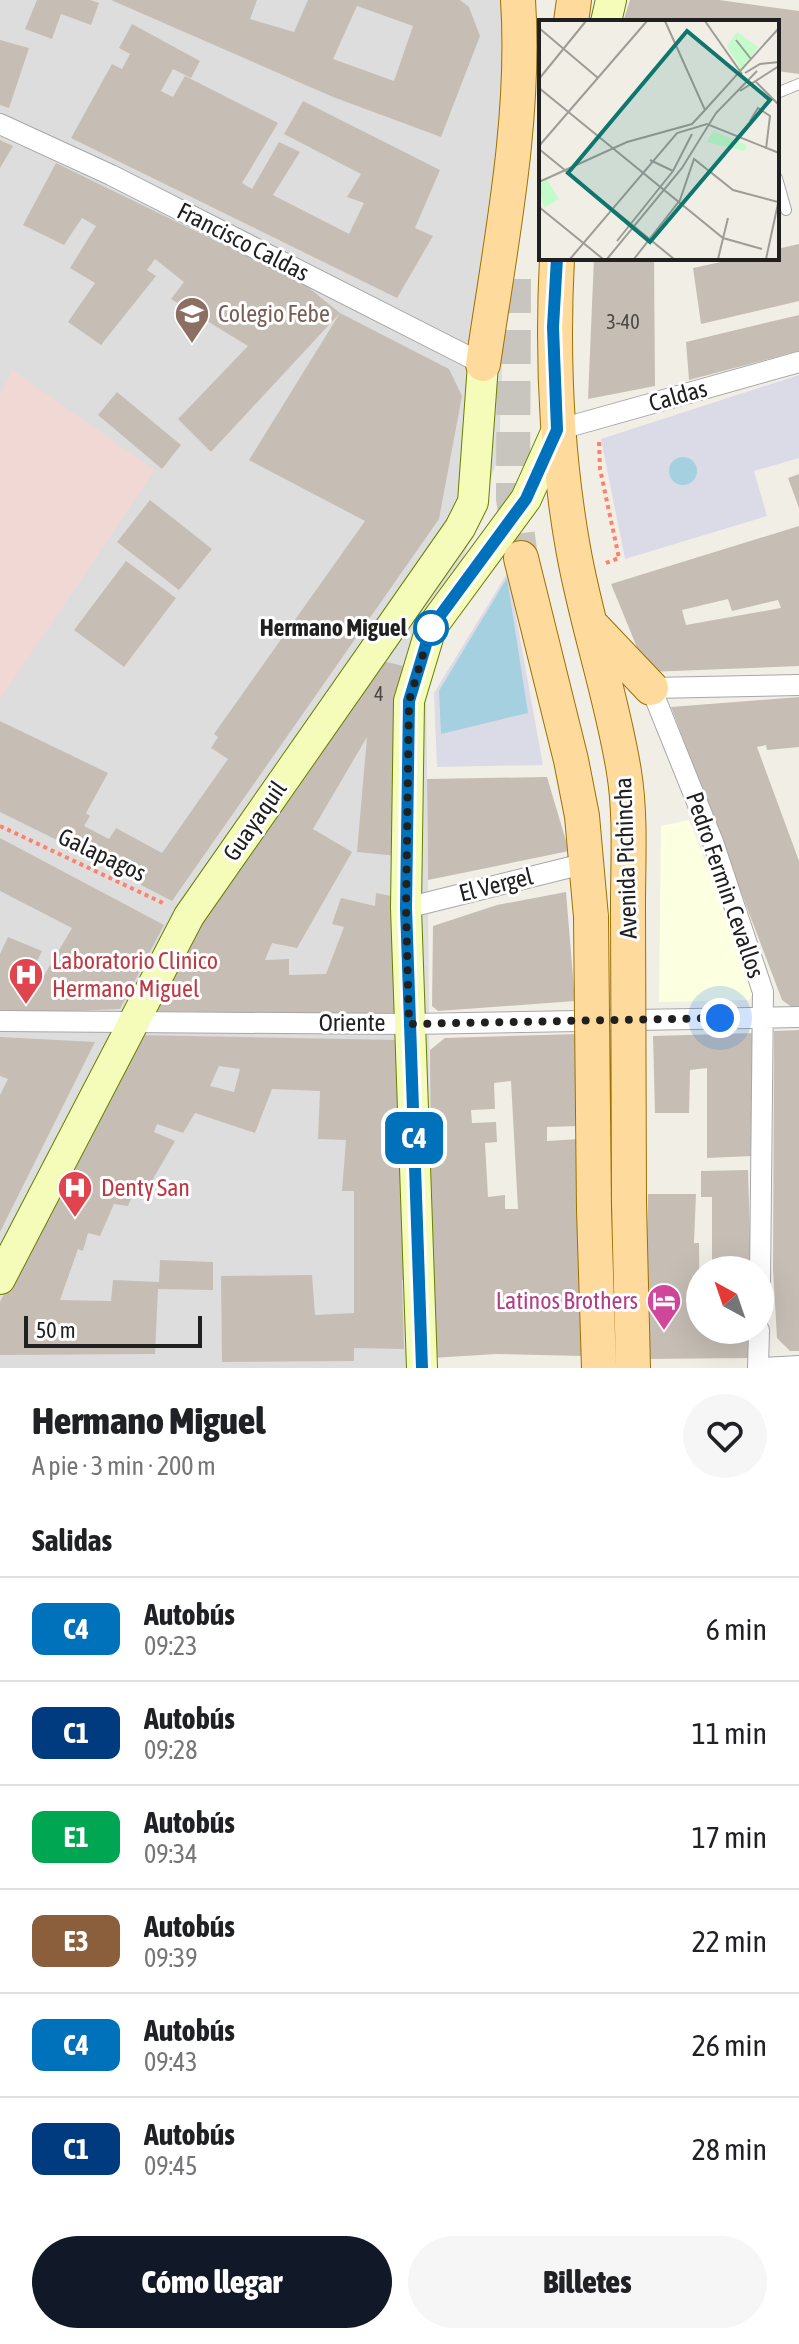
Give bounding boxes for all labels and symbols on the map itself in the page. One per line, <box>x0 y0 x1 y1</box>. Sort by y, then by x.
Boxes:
inset map <box>539 20 779 260</box>
street label: Francisco Caldas <box>173 197 314 286</box>
school or university icon: Colegio Febe <box>173 295 211 345</box>
place label: Colegio Febe <box>218 300 330 327</box>
house number: 3-40 <box>606 310 640 333</box>
street label: Caldas <box>646 374 710 417</box>
marker: Hermano Miguel <box>414 611 448 645</box>
place label: Hermano Miguel <box>260 614 408 641</box>
house number: 4 <box>374 682 384 705</box>
street label: Guayaquil <box>217 775 292 866</box>
street label: Avenida Pichincha <box>609 777 642 939</box>
street label: Pedro Fermin Cevallos <box>681 788 770 981</box>
street label: Galapagos <box>54 823 150 887</box>
street label: El Vergel <box>456 862 536 907</box>
place label: Laboratorio Clinico Hermano Miguel <box>52 947 218 1002</box>
hospital icon: Laboratorio Clinico Hermano Miguel <box>7 956 45 1006</box>
your location <box>700 998 740 1038</box>
street label: Oriente <box>319 1009 385 1036</box>
line badge: C4 <box>378 1112 450 1164</box>
hospital icon: Denty San <box>56 1169 94 1219</box>
place label: Denty San <box>101 1174 190 1201</box>
north arrow <box>686 1256 774 1344</box>
hotel icon: Latinos Brothers <box>645 1282 683 1332</box>
place label: Latinos Brothers <box>496 1287 638 1314</box>
scale bar <box>24 1312 202 1348</box>

